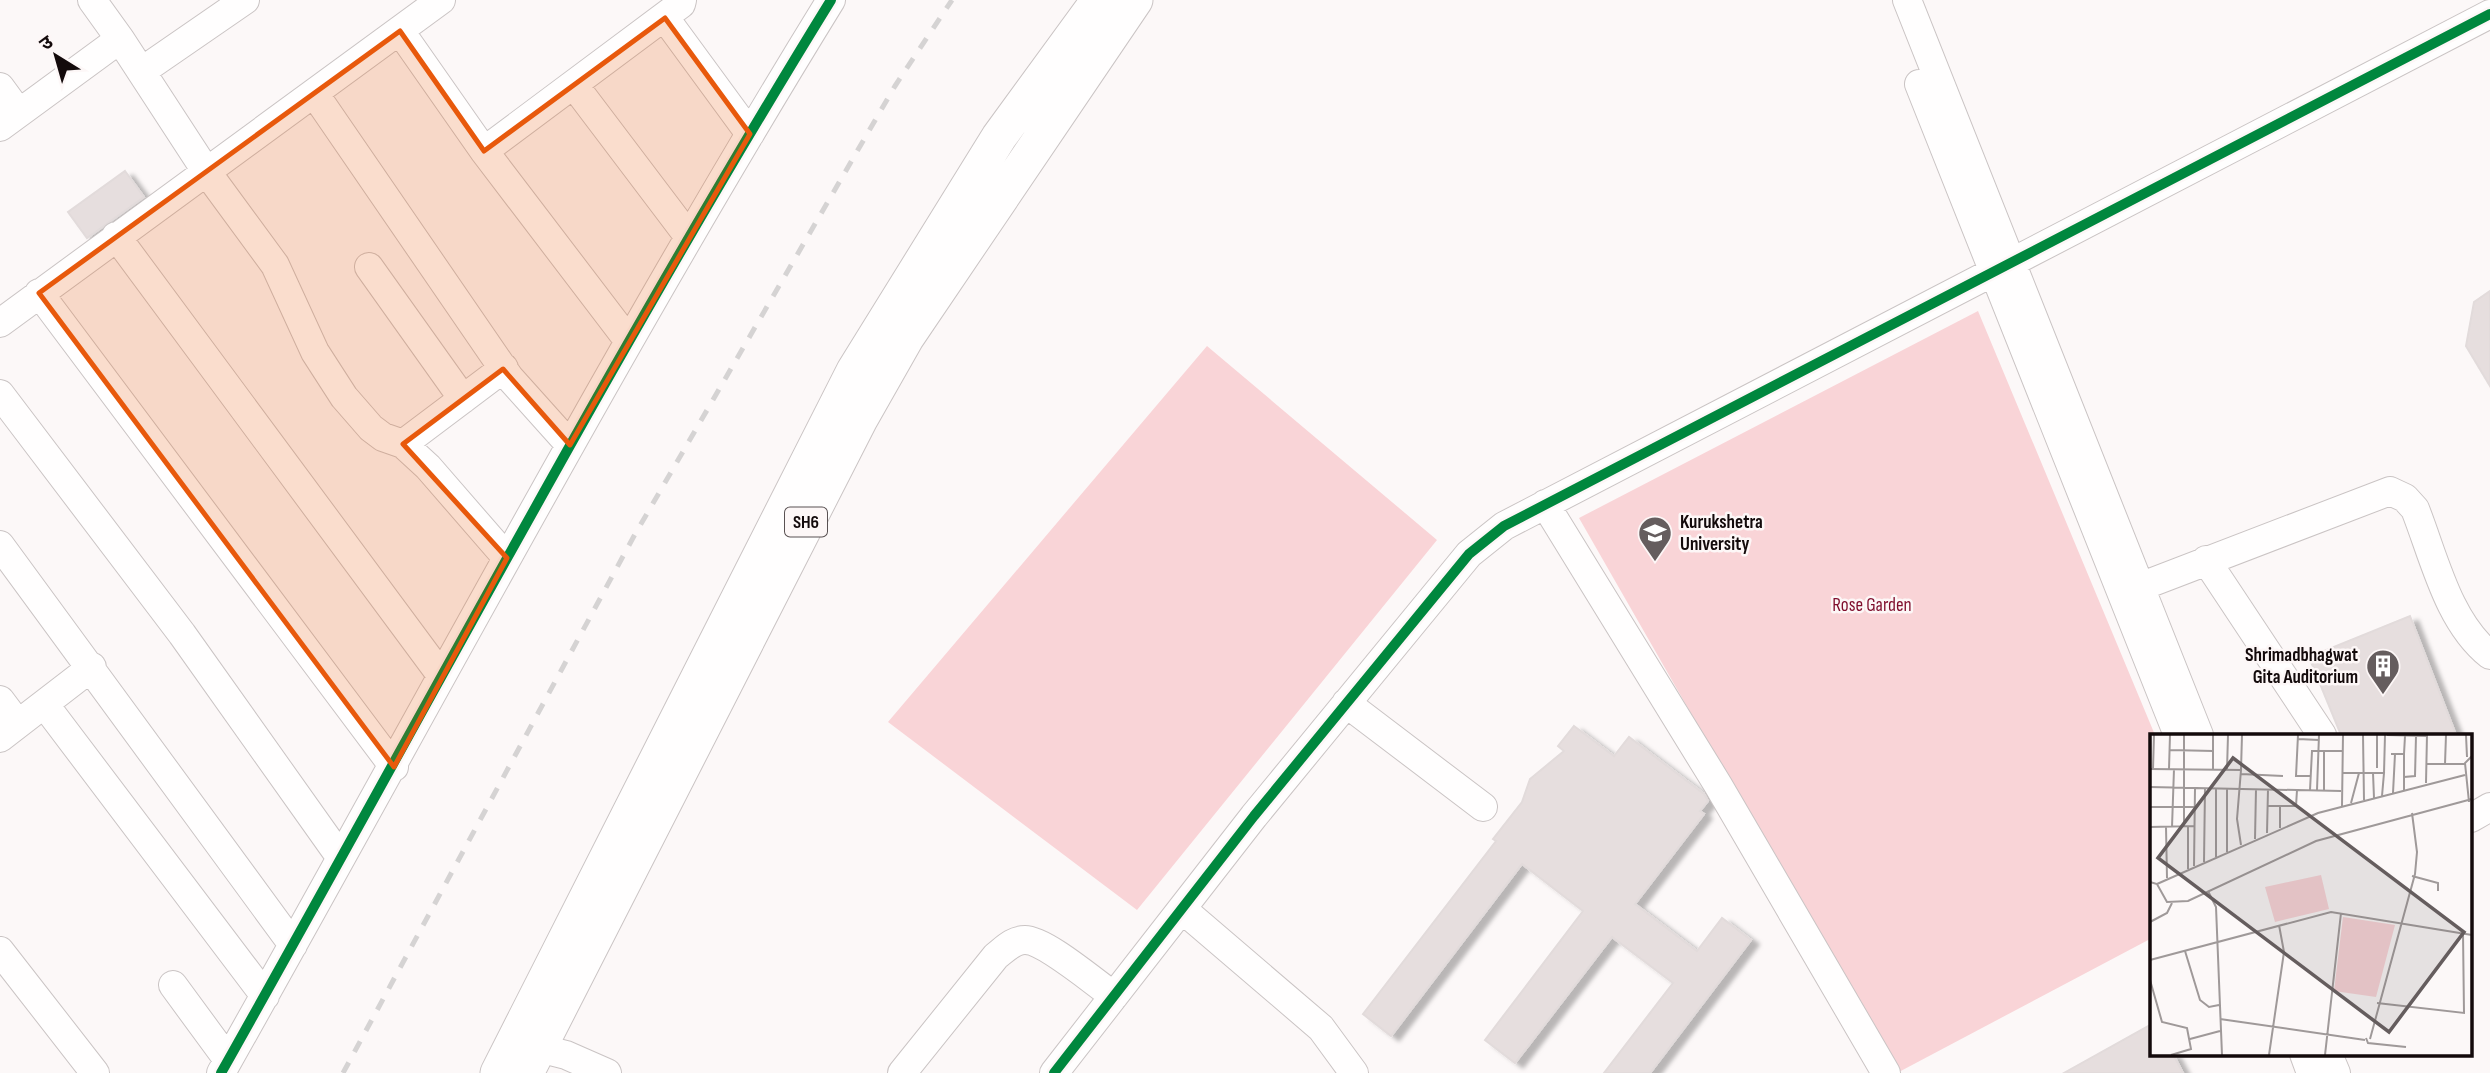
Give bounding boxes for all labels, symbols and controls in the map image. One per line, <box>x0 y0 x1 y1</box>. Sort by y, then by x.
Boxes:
north arrow <box>21 21 91 91</box>
text: उ <box>35 31 59 56</box>
road number: SH6 <box>785 508 827 536</box>
place label: Kurukshetra University <box>1680 511 1763 556</box>
school or university icon: Kurukshetra University <box>1636 514 1674 563</box>
park label: Rose Garden <box>1832 594 1912 617</box>
place label: Shrimadbhagwat Gita Auditorium <box>2245 644 2358 689</box>
building icon: Shrimadbhagwat Gita Auditorium <box>2364 647 2402 696</box>
inset map <box>2150 734 2472 1056</box>

